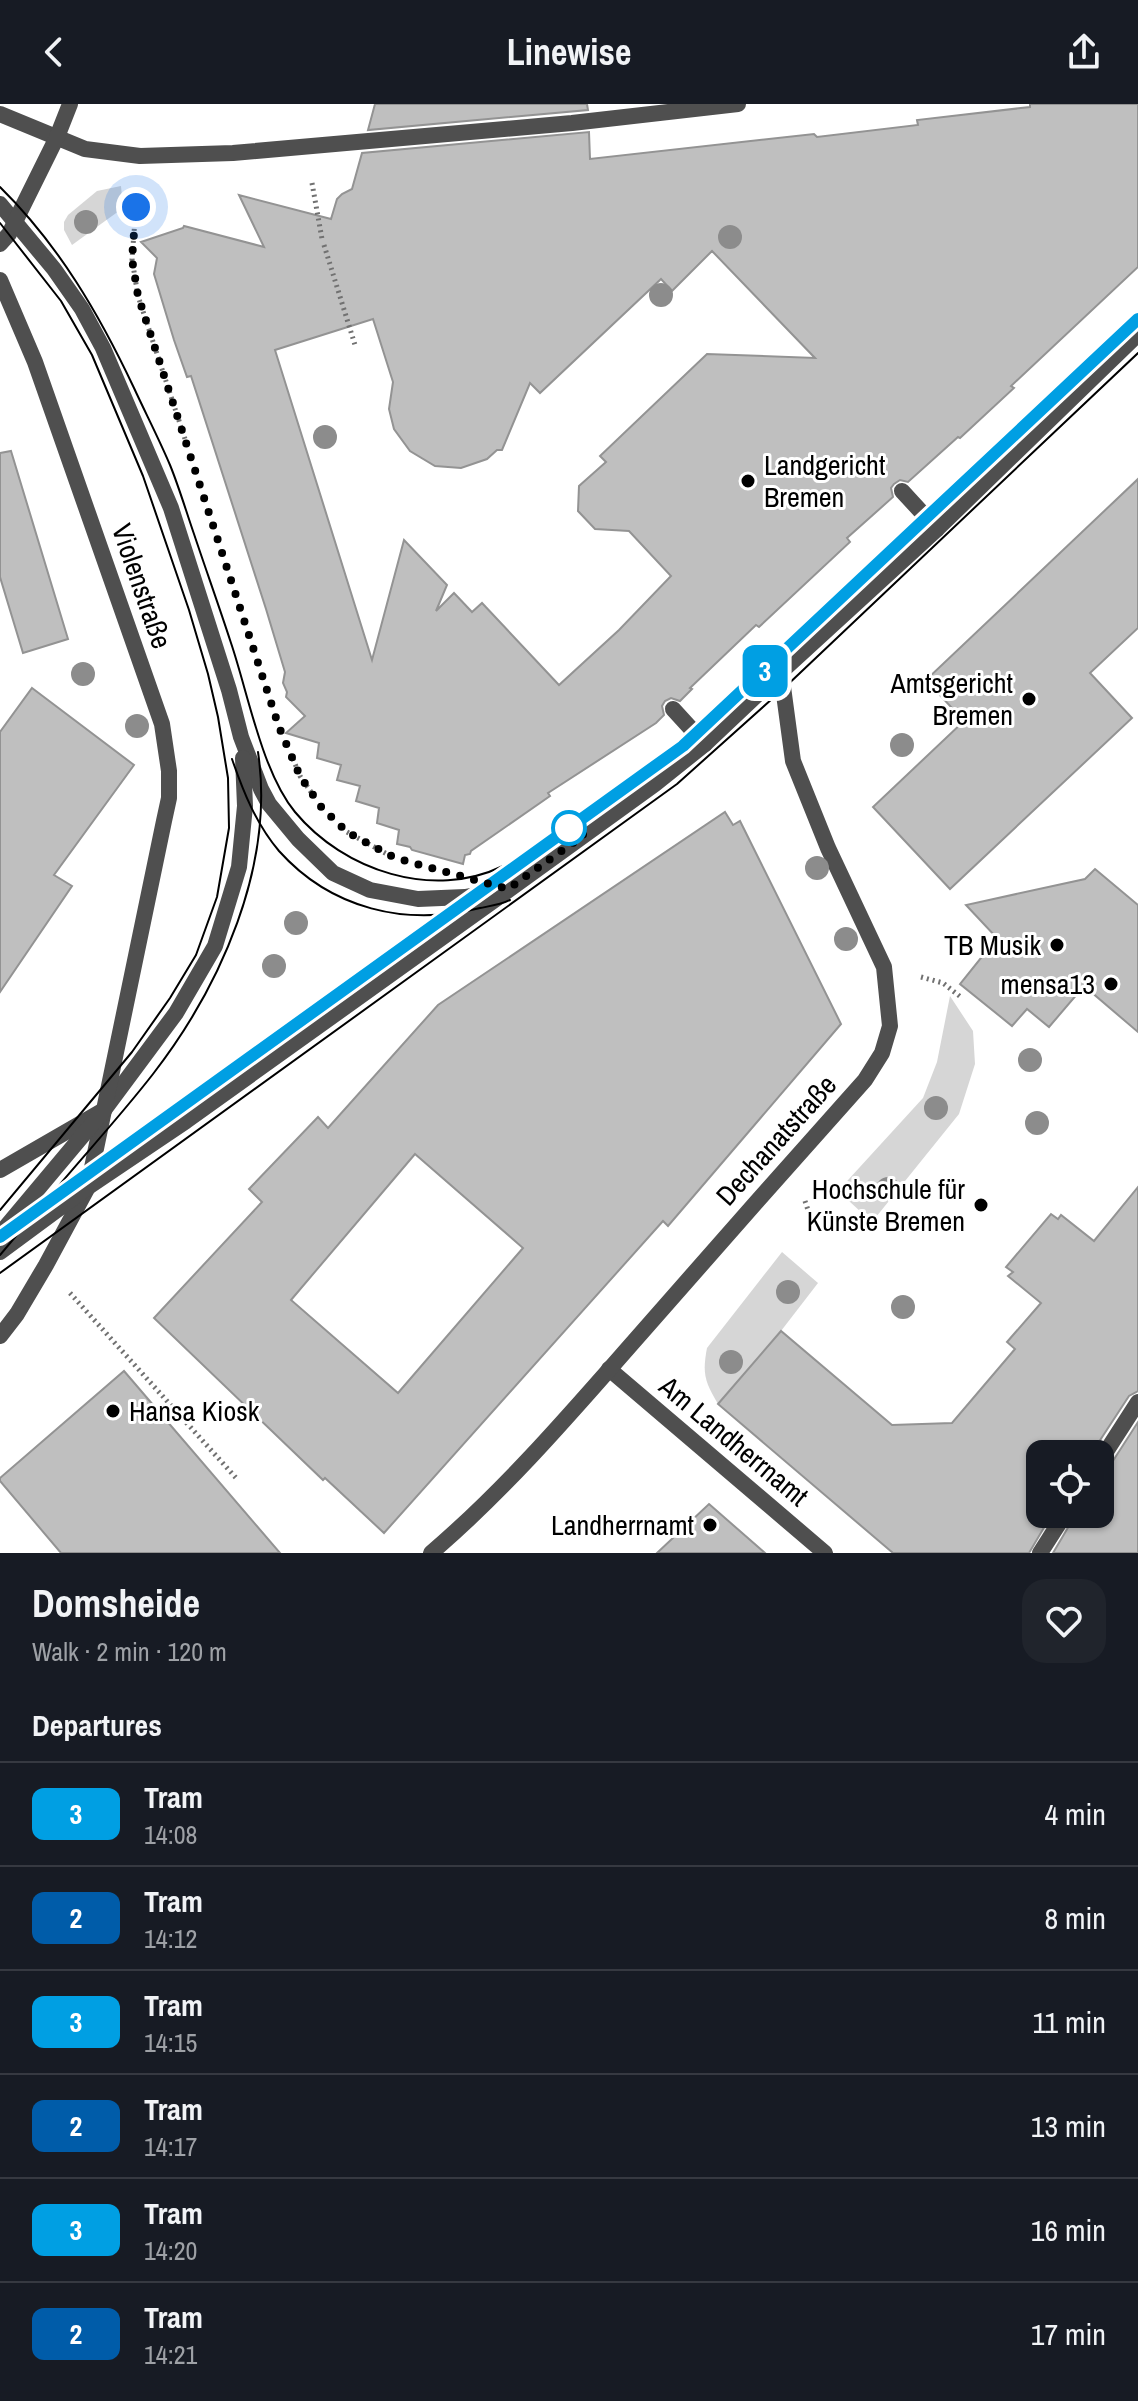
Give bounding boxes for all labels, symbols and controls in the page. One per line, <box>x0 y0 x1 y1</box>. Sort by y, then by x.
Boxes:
text: Linewise <box>507 28 631 76</box>
icon: back <box>32 30 76 74</box>
icon: share <box>1062 30 1106 74</box>
your location <box>116 187 156 227</box>
place label: Landgericht Bremen <box>764 446 885 516</box>
marker: Landgericht Bremen <box>739 472 757 490</box>
street label: Violenstraße <box>103 518 181 654</box>
line badge: 3 <box>739 645 791 697</box>
text: 3 <box>759 652 771 690</box>
place label: Amtsgericht Bremen <box>889 664 1013 734</box>
marker: Amtsgericht Bremen <box>1020 690 1038 708</box>
unlabelled marker <box>552 811 586 845</box>
place label: TB Musik <box>944 926 1042 964</box>
marker: TB Musik <box>1048 936 1066 954</box>
place label: mensa13 <box>1001 965 1095 1003</box>
marker: mensa13 <box>1102 975 1120 993</box>
street label: Dechanatstraße <box>707 1067 845 1213</box>
place label: Hochschule für Künste Bremen <box>807 1170 965 1240</box>
marker: Hochschule für Künste Bremen <box>972 1196 990 1214</box>
street label: Am Landherrnamt <box>651 1367 817 1515</box>
place label: Hansa Kiosk <box>129 1392 260 1430</box>
marker: Hansa Kiosk <box>104 1402 122 1420</box>
map controls <box>1026 1440 1114 1528</box>
button: locate <box>1026 1440 1114 1528</box>
place label: Landherrnamt <box>551 1506 694 1544</box>
marker: Landherrnamt <box>701 1516 719 1534</box>
text: Domsheide <box>32 1578 200 1629</box>
button: heart <box>1022 1579 1106 1663</box>
text: Walk · 2 min · 120 m <box>32 1634 227 1669</box>
text: Departures <box>32 1705 162 1745</box>
text: Tram <box>144 1777 203 1817</box>
text: 4 min <box>1044 1794 1106 1834</box>
text: 3 <box>70 1795 82 1833</box>
text: 14:08 <box>144 1817 197 1852</box>
text: Tram <box>144 1881 203 1921</box>
text: 8 min <box>1044 1898 1106 1938</box>
text: 2 <box>70 1899 82 1937</box>
text: 14:12 <box>144 1921 197 1956</box>
text: Tram <box>144 1985 203 2025</box>
text: 11 min <box>1033 2002 1106 2042</box>
text: 3 <box>70 2003 82 2041</box>
text: 14:15 <box>144 2025 197 2060</box>
text: Tram <box>144 2089 203 2129</box>
text: 13 min <box>1031 2106 1106 2146</box>
text: 2 <box>70 2107 82 2145</box>
text: 14:17 <box>144 2129 197 2164</box>
text: Tram <box>144 2193 203 2233</box>
text: 16 min <box>1031 2210 1106 2250</box>
text: 3 <box>70 2211 82 2249</box>
text: 14:20 <box>144 2233 197 2268</box>
text: Tram <box>144 2297 203 2337</box>
text: 17 min <box>1031 2314 1106 2354</box>
text: 2 <box>70 2315 82 2353</box>
text: 14:21 <box>144 2337 197 2372</box>

